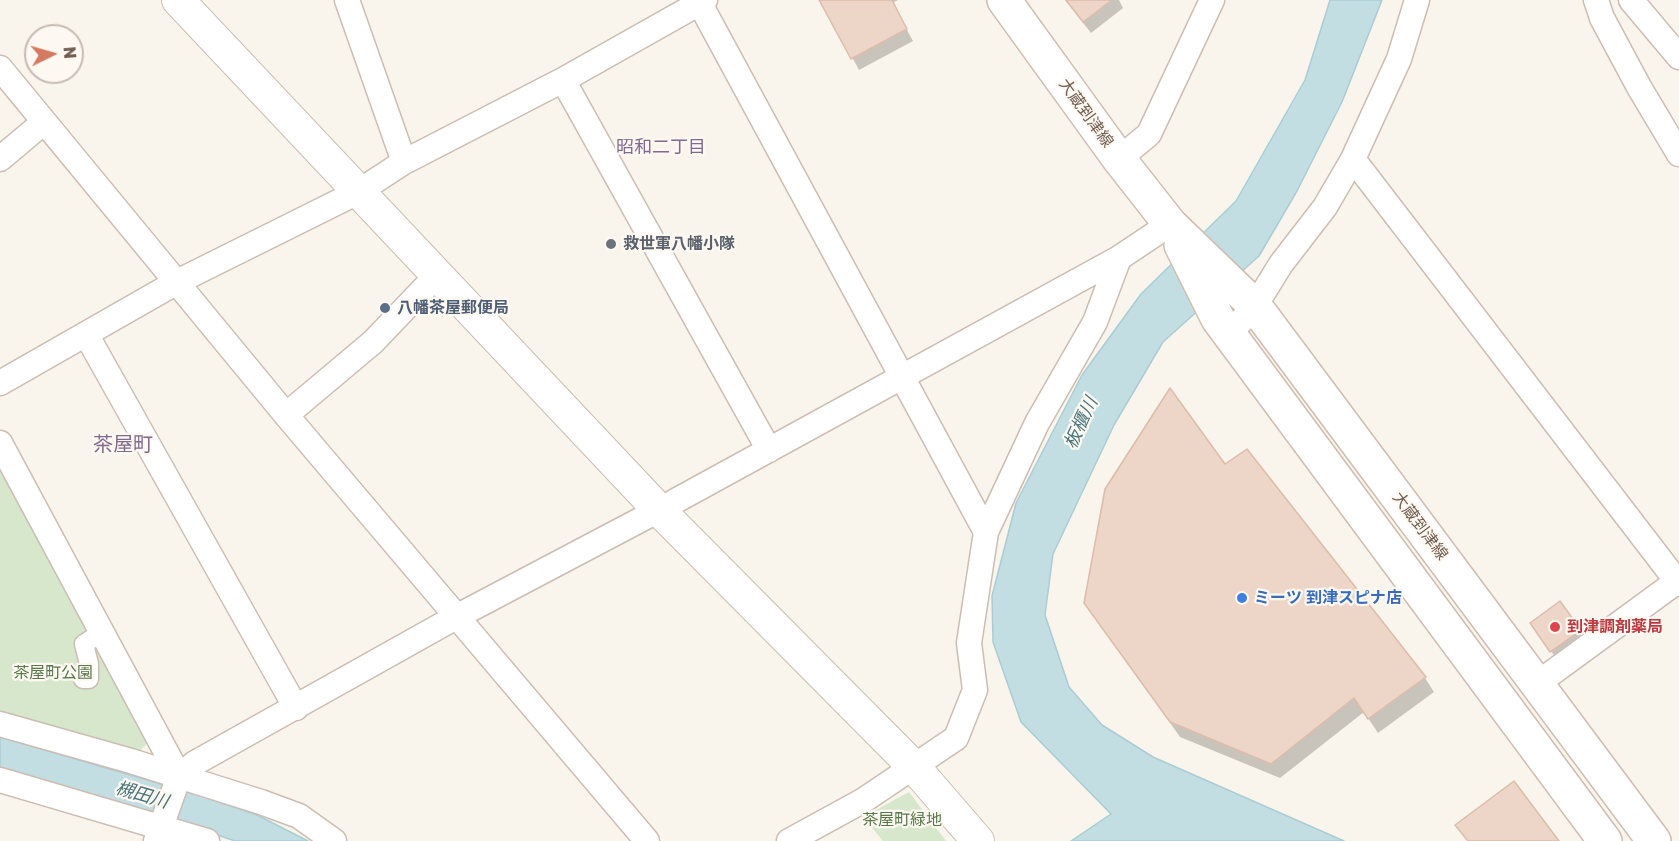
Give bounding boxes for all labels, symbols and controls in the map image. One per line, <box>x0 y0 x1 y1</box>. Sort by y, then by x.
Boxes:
north arrow <box>24 24 84 84</box>
text: N <box>59 46 80 60</box>
street label: 大蔵到津線 <box>1055 75 1117 151</box>
district label: 昭和二丁目 <box>616 136 706 158</box>
place label: 救世軍八幡小隊 <box>623 234 735 254</box>
marker: 救世軍八幡小隊 <box>604 237 618 251</box>
place label: 八幡茶屋郵便局 <box>397 298 509 318</box>
marker: 八幡茶屋郵便局 <box>378 301 392 315</box>
water label: 板櫃川 <box>1060 394 1102 452</box>
district label: 茶屋町 <box>93 433 153 457</box>
street label: 大蔵到津線 <box>1388 488 1452 564</box>
place label: ミーツ 到津スピナ店 <box>1254 588 1402 608</box>
marker: ミーツ 到津スピナ店 <box>1235 591 1249 605</box>
place label: 到津調剤薬局 <box>1567 617 1663 637</box>
marker: 到津調剤薬局 <box>1548 620 1562 634</box>
park label: 茶屋町公園 <box>13 663 93 683</box>
water label: 槻田川 <box>113 777 171 813</box>
park label: 茶屋町緑地 <box>862 810 942 830</box>

